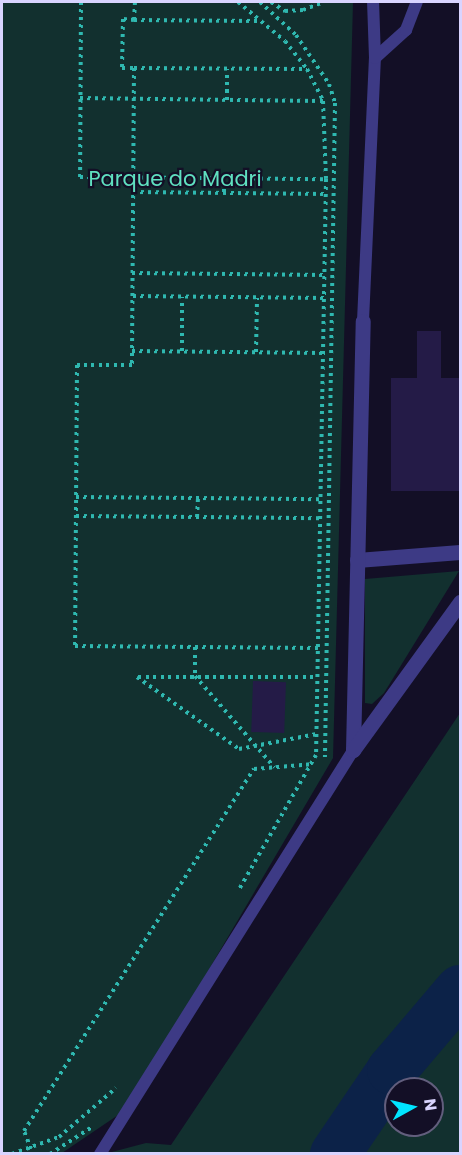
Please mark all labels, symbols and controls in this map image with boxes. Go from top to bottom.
park label: Parque do Madri [88,166,262,192]
north arrow [384,1077,444,1137]
text: N [418,1097,443,1112]

